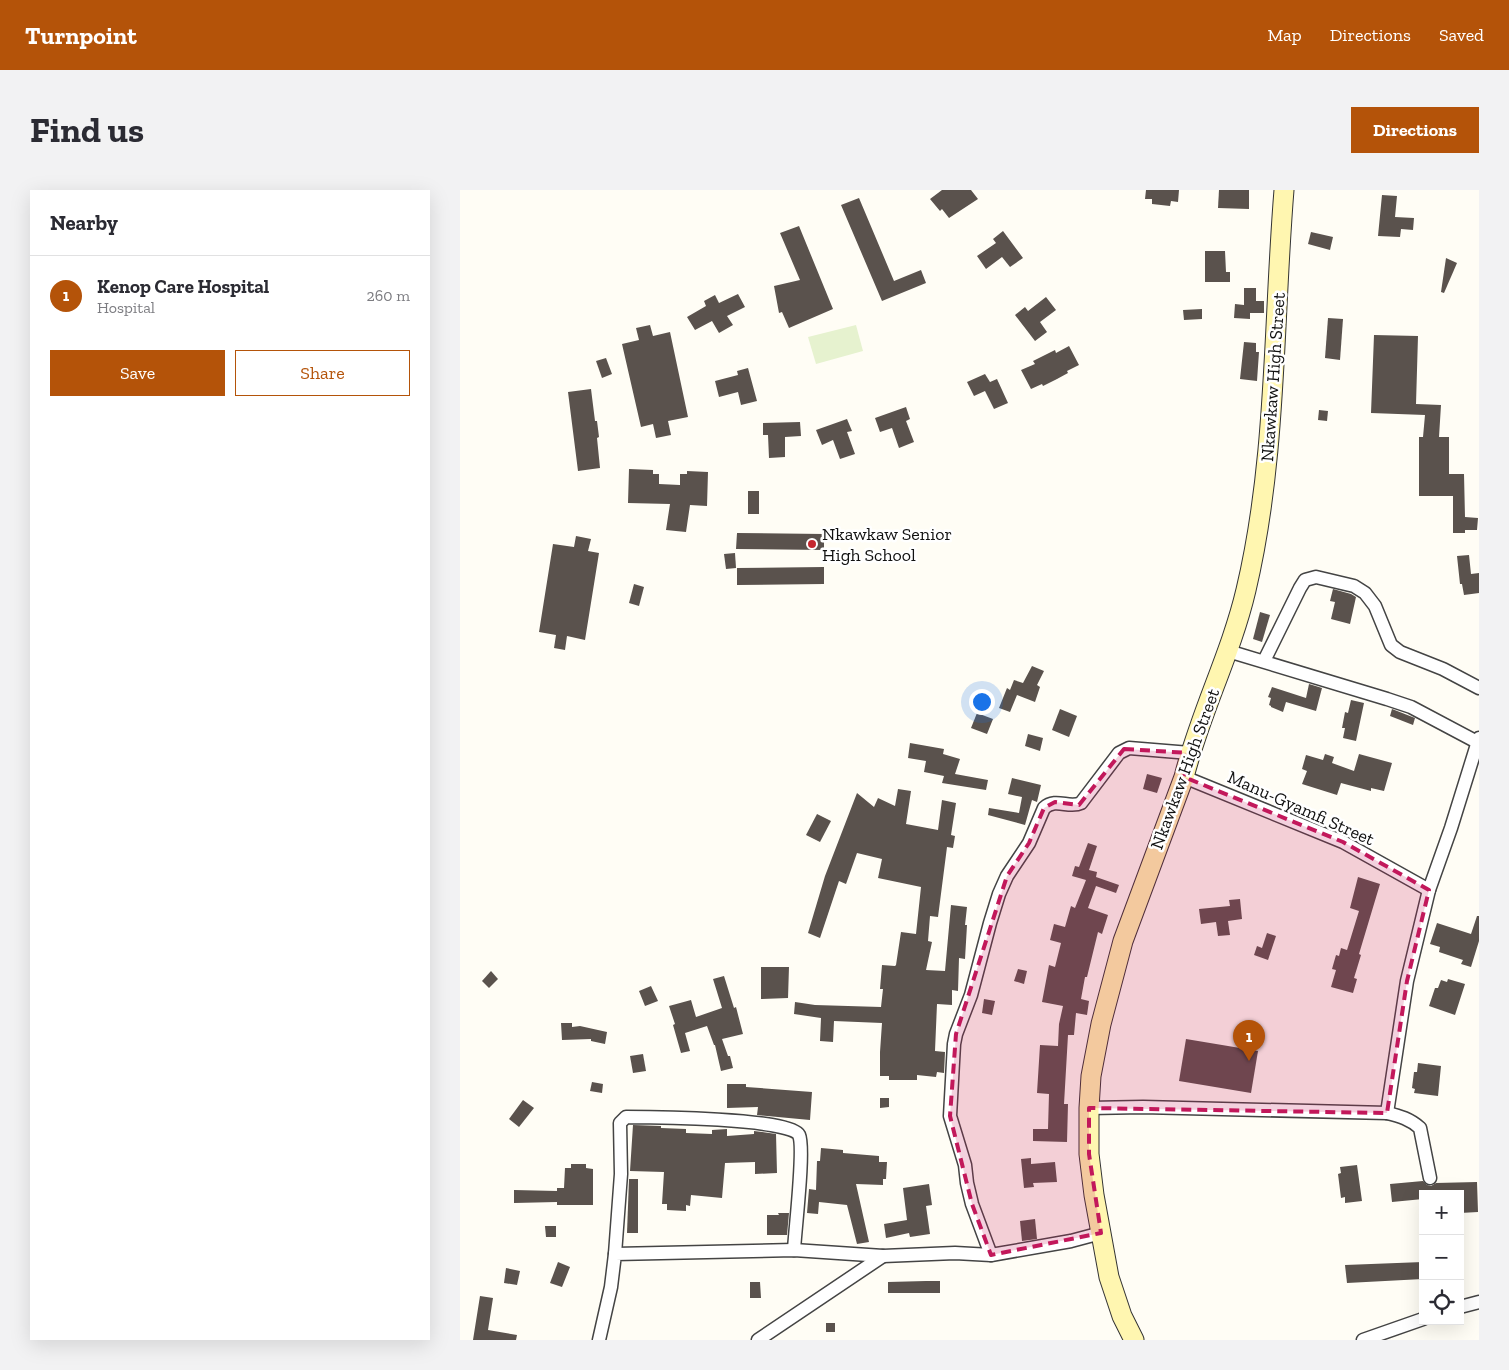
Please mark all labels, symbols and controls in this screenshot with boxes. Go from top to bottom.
text: Turnpoint [25,21,137,50]
text: Map [1267,24,1302,46]
text: Directions [1330,24,1411,46]
text: Saved [1439,24,1484,46]
button: Directions [1351,107,1479,153]
text: Find us [30,109,144,151]
text: Nearby [50,210,118,235]
text: Kenop Care Hospital [97,275,269,298]
text: 1 [63,286,69,305]
text: 260 m [367,286,410,305]
street label: Nkawkaw High Street [1256,291,1290,462]
text: Hospital [97,298,155,317]
button: Save [50,350,225,396]
button: Share [235,350,410,396]
place label: Nkawkaw Senior High School [822,523,952,566]
marker: Nkawkaw Senior High School [806,538,818,550]
street label: Nkawkaw High Street [1146,685,1224,852]
your location [969,689,995,715]
street label: Manu-Gyamfi Street [1224,766,1378,850]
pin: 1 [1233,1020,1265,1061]
map controls [1419,1190,1464,1325]
button: + [1419,1190,1464,1235]
button: − [1419,1235,1464,1280]
button: locate [1419,1280,1464,1325]

